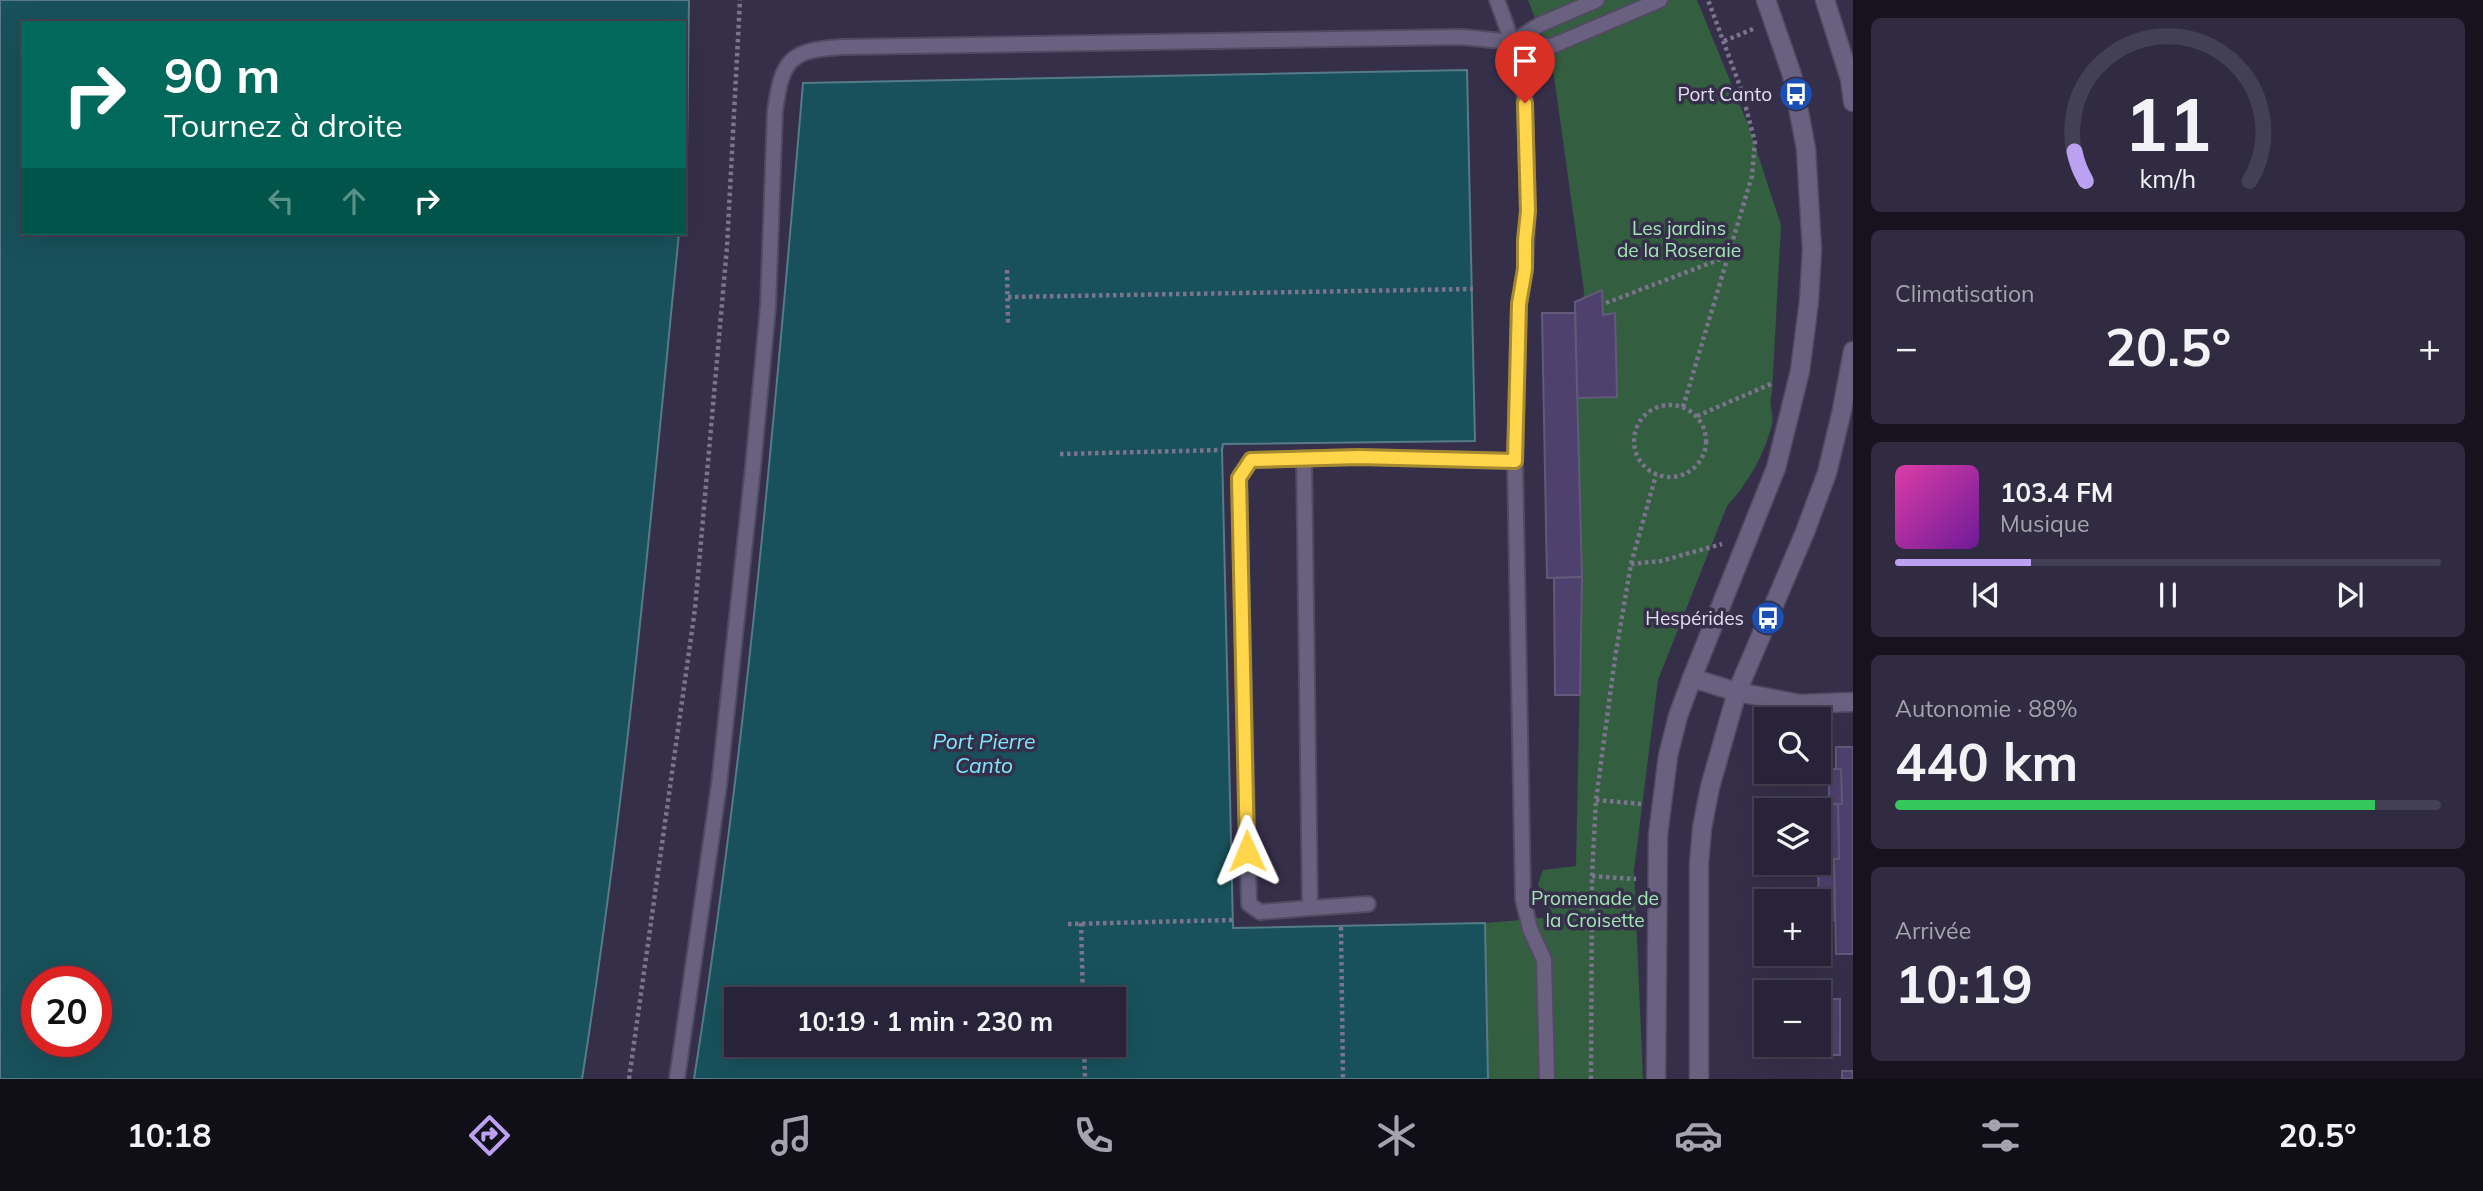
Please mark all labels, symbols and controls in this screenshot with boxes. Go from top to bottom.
pin [1495,31,1555,103]
icon: arrive [1506,42,1544,80]
text: 90 m [164,44,280,105]
icon: right [49,49,140,140]
bus stop icon: Port Canto [1777,75,1815,113]
text: 11 [2124,78,2212,169]
place label: Port Canto [1678,82,1772,106]
text: Tournez à droite [164,105,403,145]
text: km/h [2140,163,2196,194]
icon: left [262,182,300,220]
icon: ahead [335,182,373,220]
icon: right [408,182,446,220]
park label: Les jardins de la Roseraie [1617,216,1741,262]
text: Climatisation [1895,279,2035,308]
text: 20.5° [2105,314,2231,379]
text: − [1895,323,1918,371]
text: + [2418,323,2441,371]
text: 103.4 FM [2000,476,2113,509]
text: Musique [2000,509,2089,538]
icon: previous [1967,576,2005,614]
icon: pause [2149,576,2187,614]
icon: next [2331,576,2369,614]
bus stop icon: Hespérides [1749,599,1787,637]
place label: Hespérides [1645,606,1744,630]
text: Autonomie · 88% [1895,694,2078,723]
map controls [1754,707,1831,1057]
button: search [1754,707,1831,784]
water label: Port Pierre Canto [933,728,1035,778]
text: 440 km [1895,729,2078,794]
button: layers [1754,798,1831,875]
position arrow [1210,814,1284,888]
park label: Promenade de la Croisette [1531,886,1659,932]
button: + [1754,889,1831,966]
text: Arrivée [1895,916,1971,945]
text: 10:19 [1895,951,2033,1016]
speed limit sign: 20 [21,966,112,1057]
button: − [1754,980,1831,1057]
text: 10:19 · 1 min · 230 m [797,1005,1053,1038]
icon: directions [465,1111,514,1160]
icon: music [767,1111,816,1160]
icon: phone [1069,1111,1118,1160]
icon: climate [1372,1111,1421,1160]
icon: car [1674,1111,1723,1160]
icon: filters [1976,1111,2025,1160]
text: 10:18 [127,1115,211,1155]
text: 20.5° [2279,1115,2356,1155]

